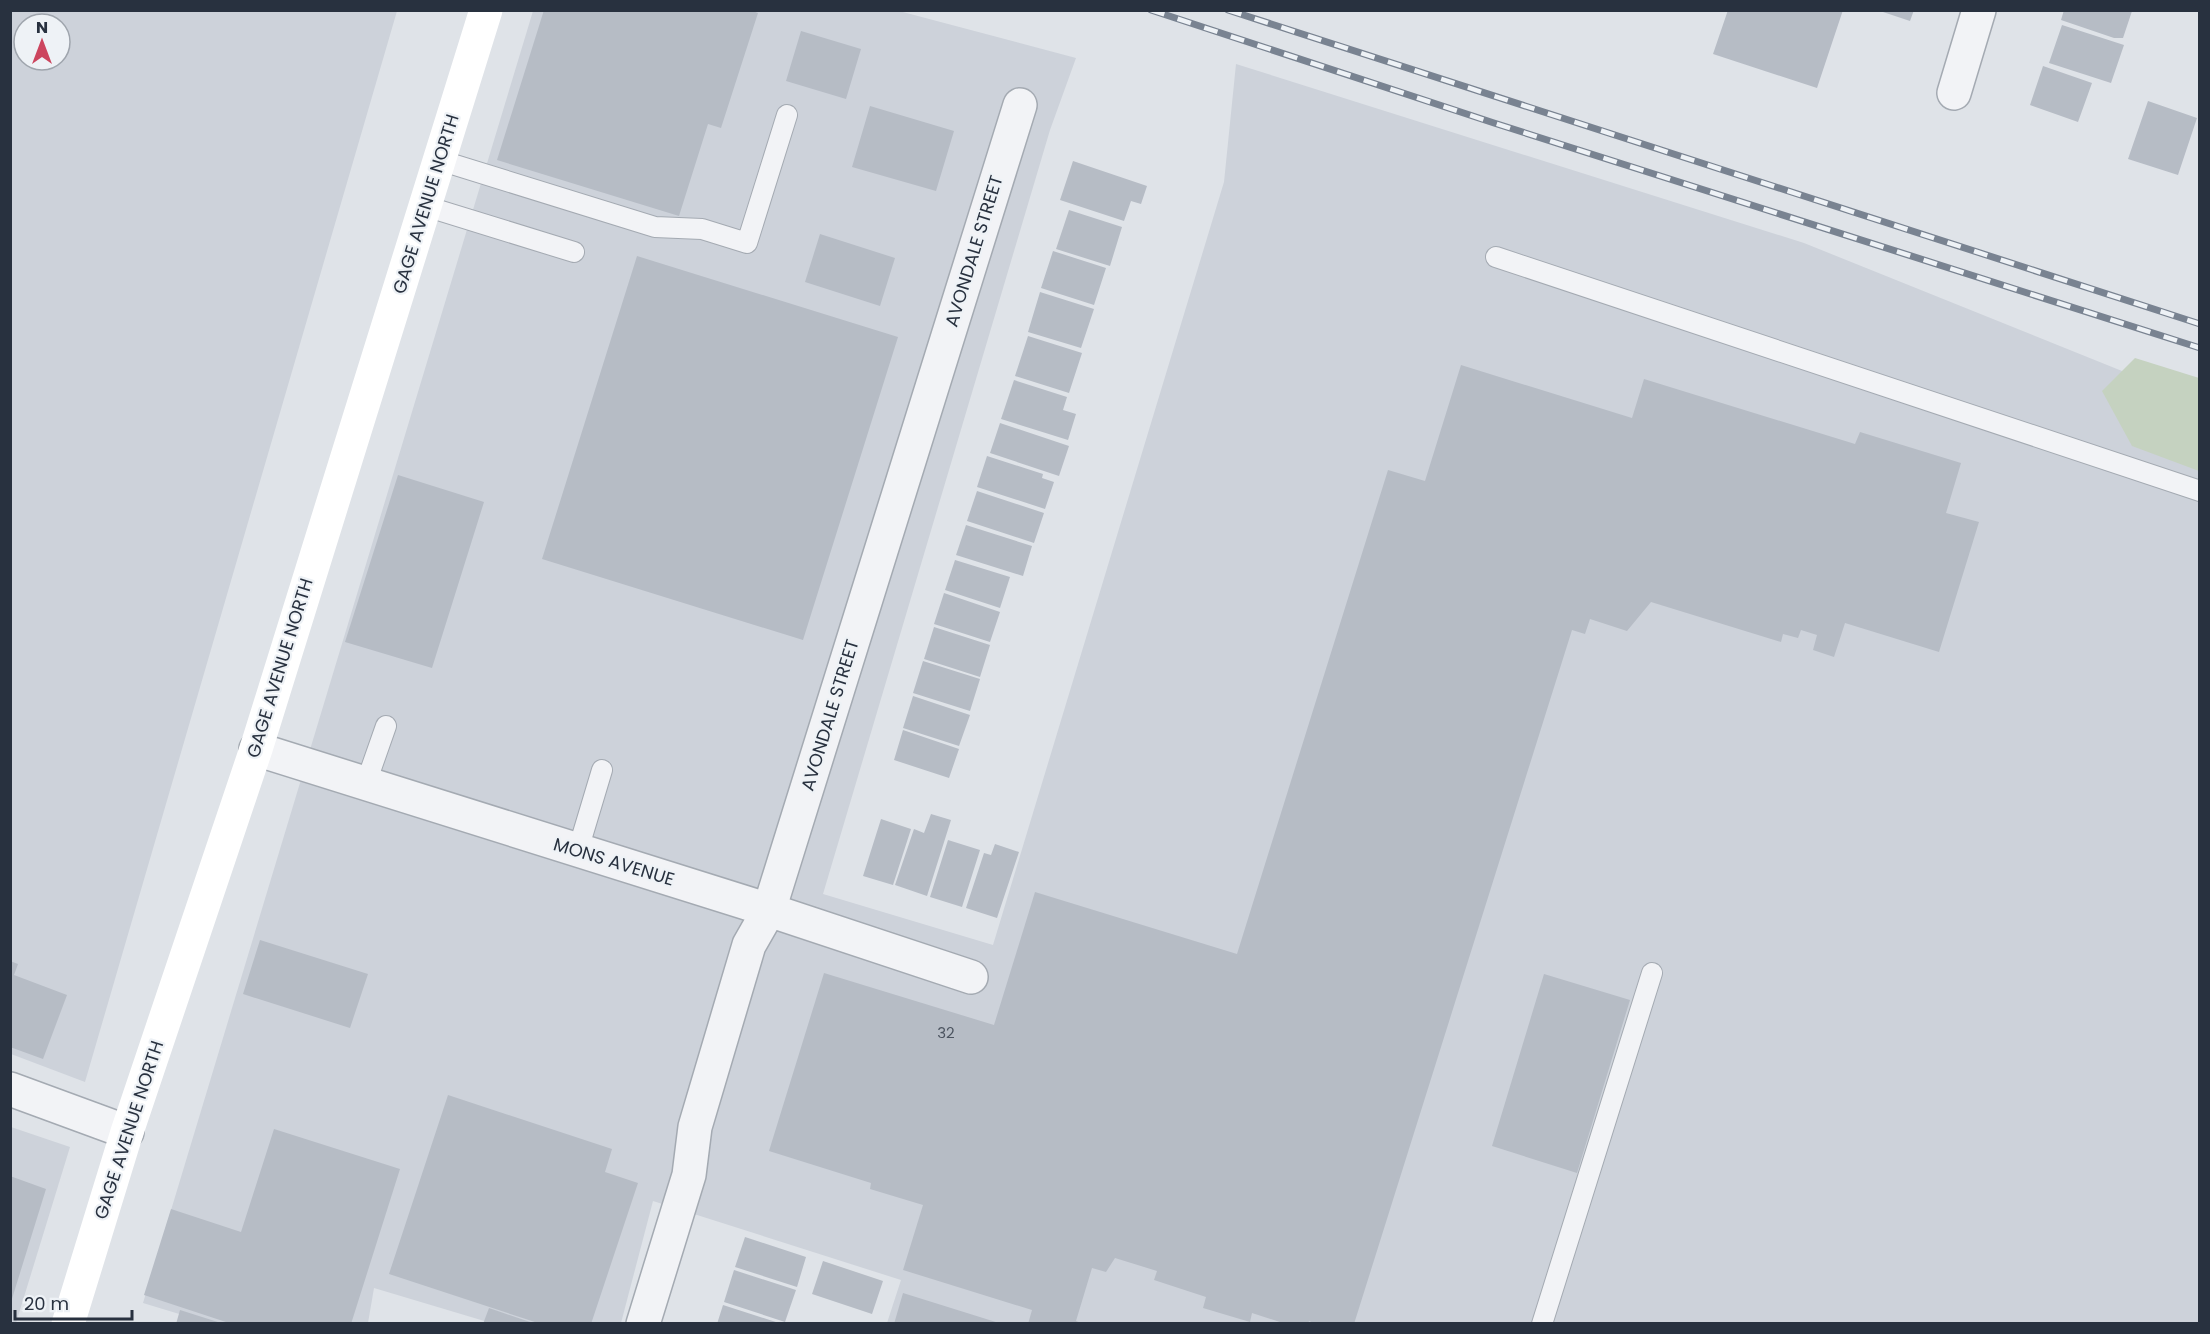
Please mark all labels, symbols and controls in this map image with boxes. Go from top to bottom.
north arrow [12,12,72,72]
text: N [36,16,48,39]
street label: GAGE AVENUE NORTH [386,111,465,297]
street label: AVONDALE STREET [939,172,1009,330]
street label: GAGE AVENUE NORTH [240,575,319,761]
street label: AVONDALE STREET [795,636,865,794]
street label: MONS AVENUE [551,831,678,892]
house number: 32 [937,1022,955,1043]
street label: GAGE AVENUE NORTH [88,1037,169,1222]
scale bar [15,1283,132,1321]
text: 20 m [24,1291,69,1316]

